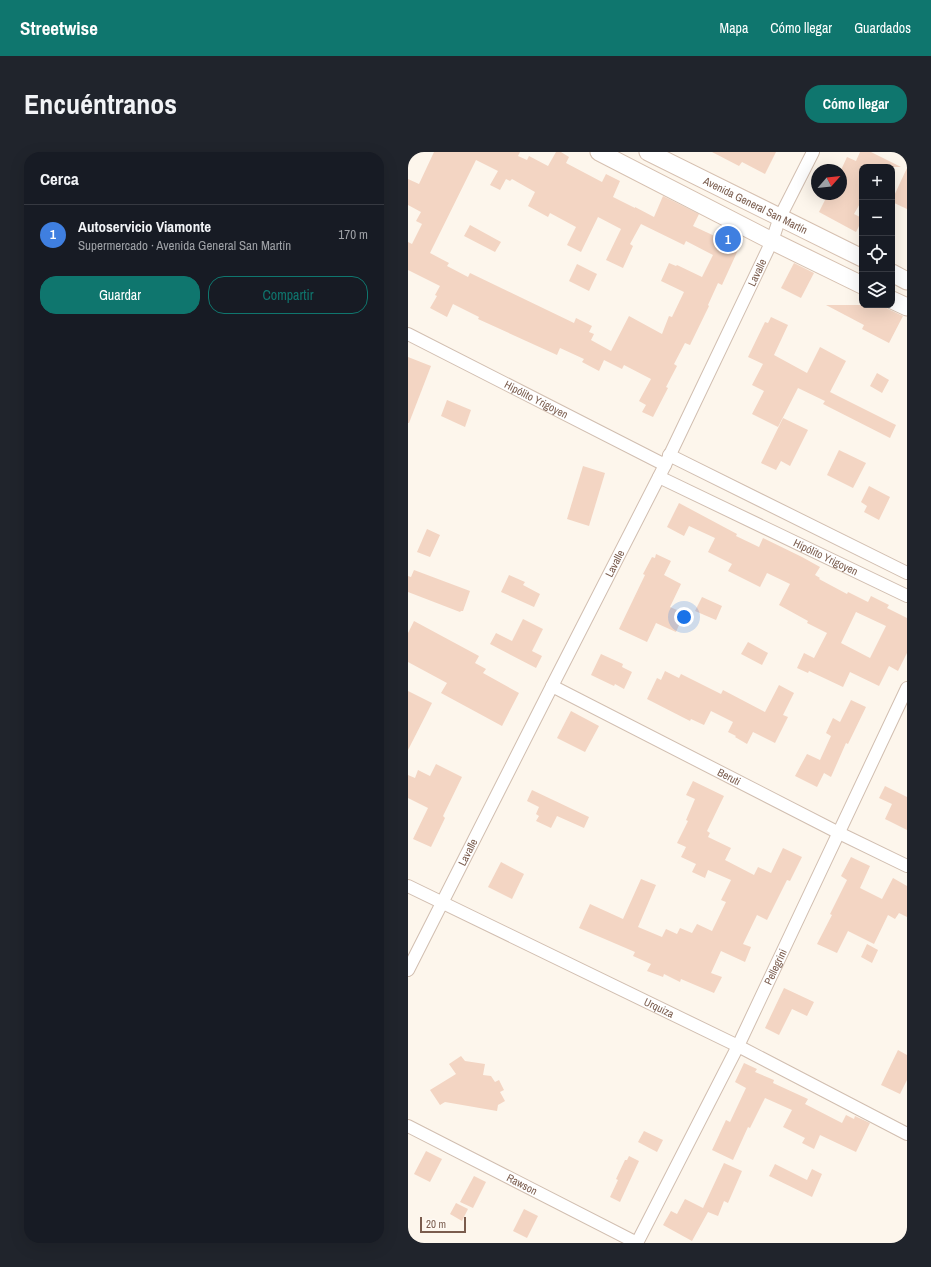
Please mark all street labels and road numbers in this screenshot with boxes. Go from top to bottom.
street label: Avenida General San Martín [700,173,810,237]
street label: Lavalle [744,257,769,288]
street label: Hipólito Yrigoyen [502,377,571,421]
street label: Hipólito Yrigoyen [791,536,860,578]
street label: Lavalle [602,548,627,579]
street label: Beruti [715,765,743,788]
street label: Lavalle [455,836,480,868]
street label: Pellegrini [761,946,790,987]
street label: Urquiza [642,995,676,1021]
street label: Rawson [504,1171,540,1198]

